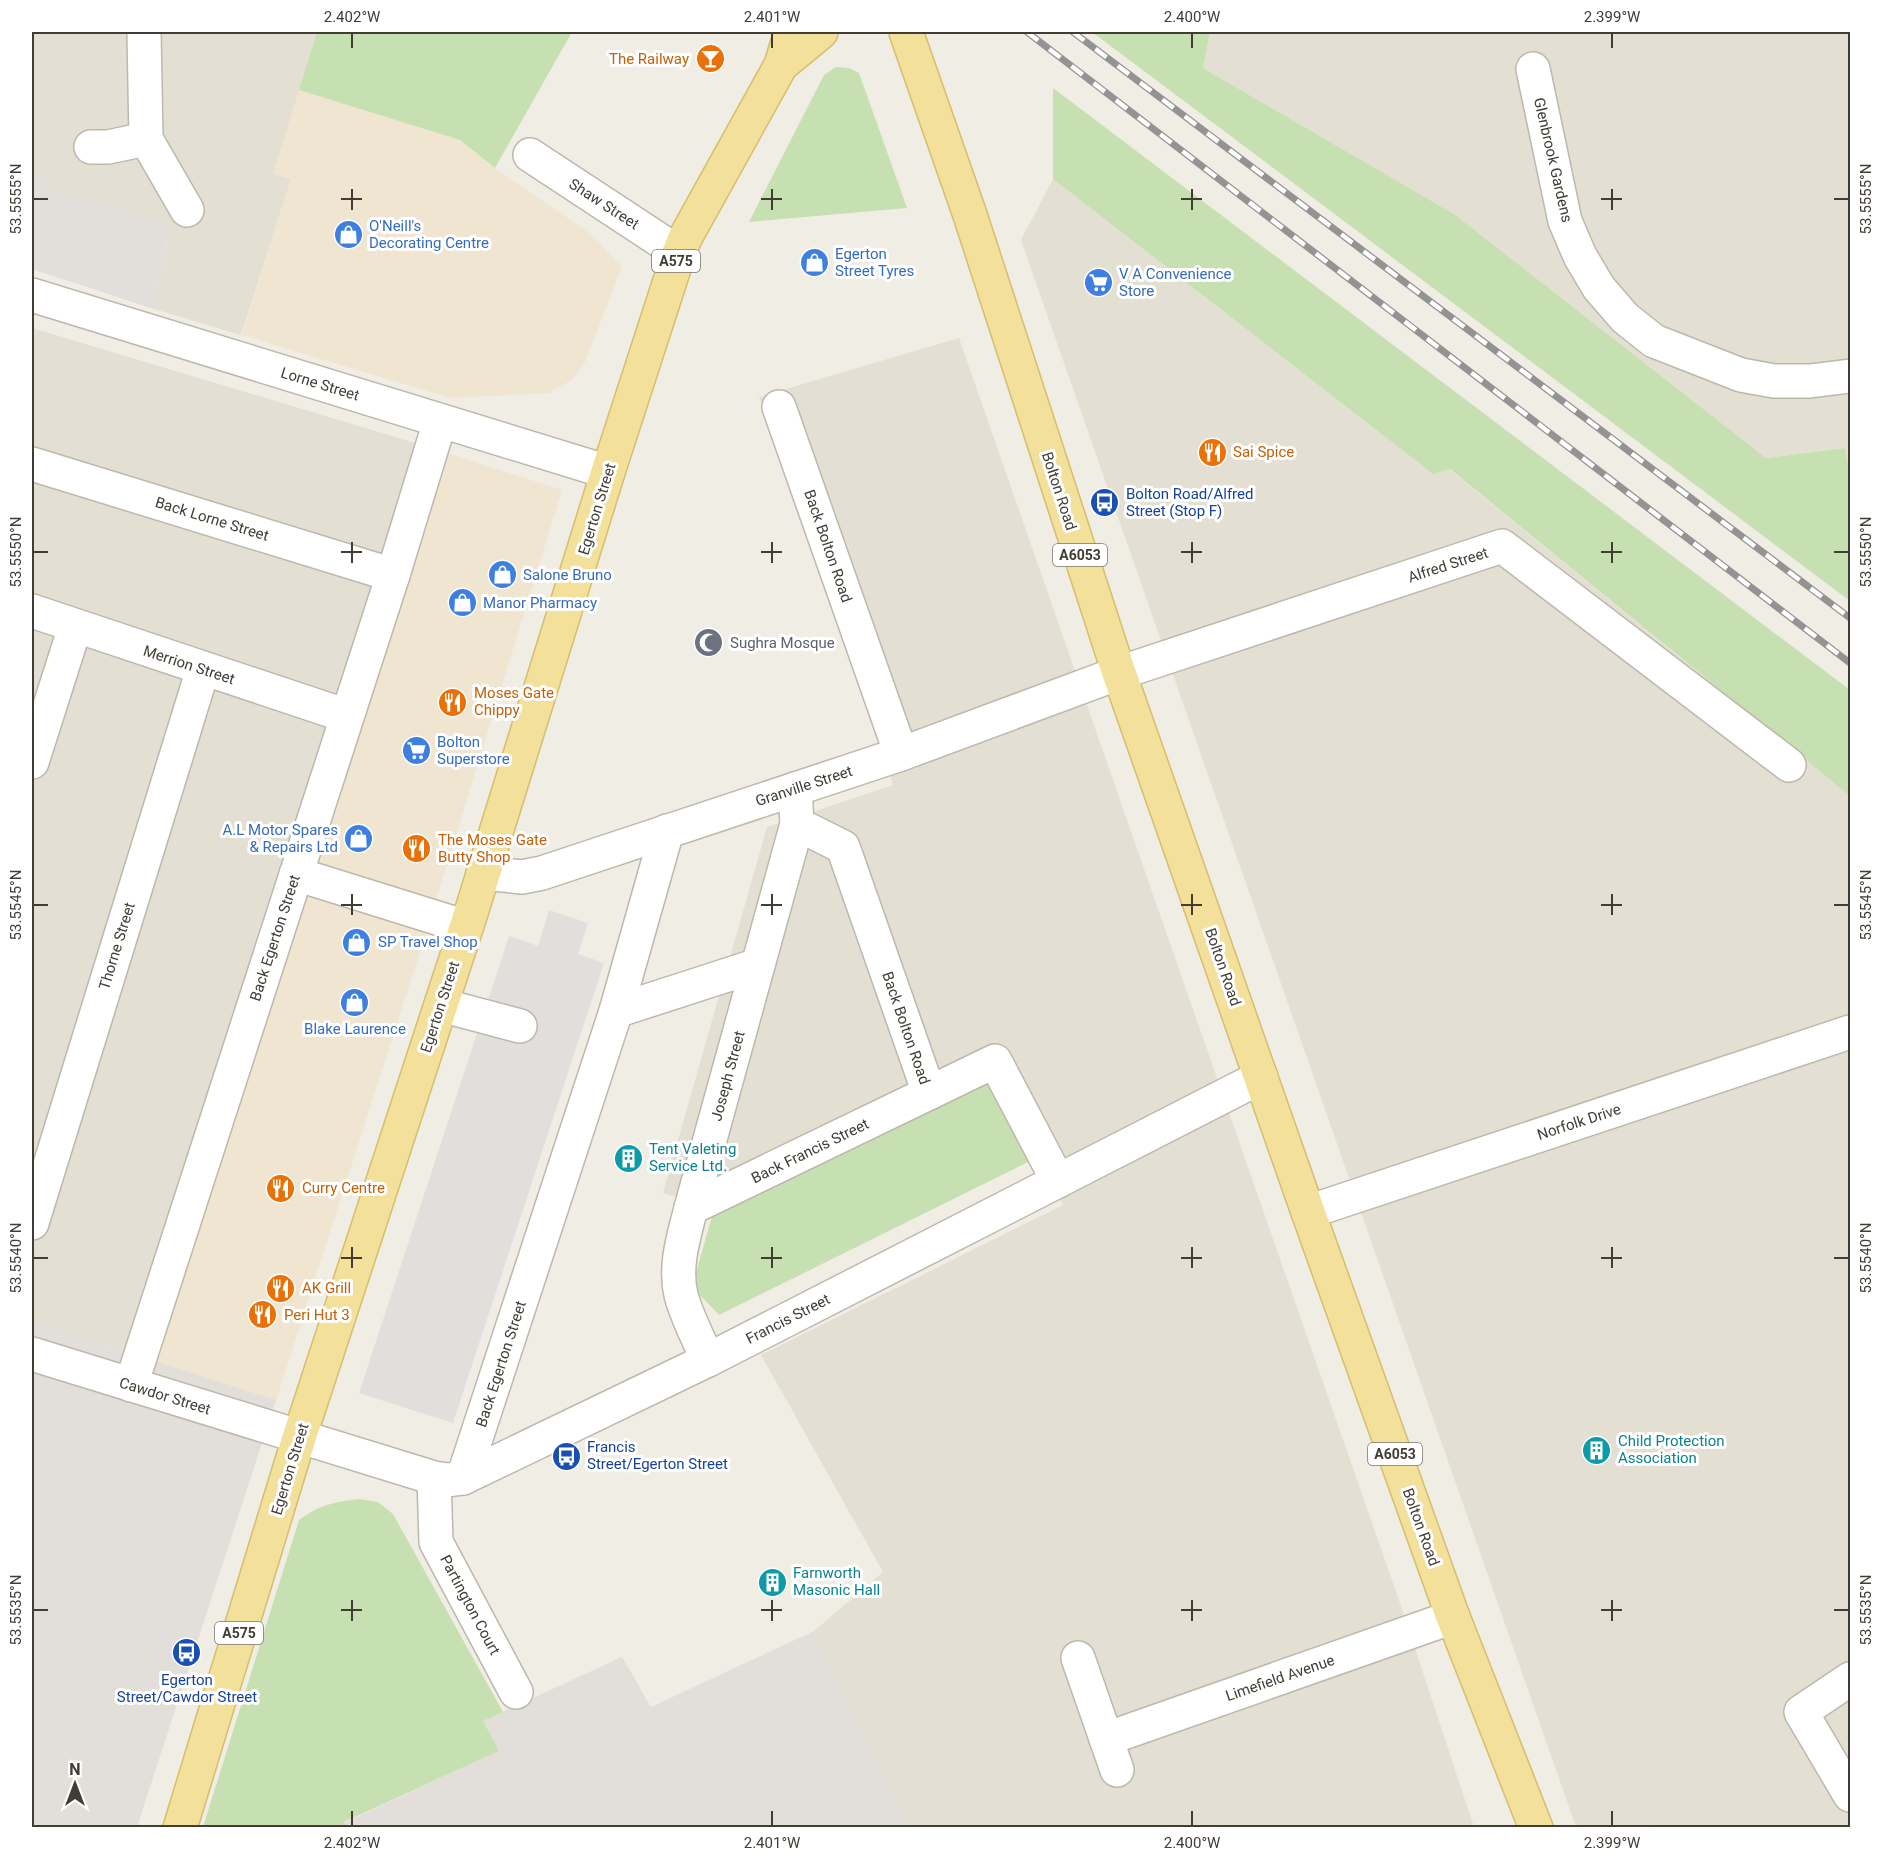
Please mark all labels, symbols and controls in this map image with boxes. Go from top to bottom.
text: 2.402°W [324,8,380,26]
text: 2.401°W [744,8,800,26]
text: 2.400°W [1164,8,1220,26]
text: 2.399°W [1584,8,1640,26]
bar icon: The Railway [694,43,726,75]
place label: The Railway [609,50,689,68]
street label: Glenbrook Gardens [1530,96,1576,224]
text: 53.5555°N [7,164,25,234]
text: 53.5555°N [1857,164,1875,234]
street label: Shaw Street [566,175,642,233]
place label: O'Neill's Decorating Centre [369,217,489,252]
shop icon: O'Neill's Decorating Centre [332,219,364,251]
place label: Egerton Street Tyres [835,245,914,280]
shop icon: Egerton Street Tyres [798,247,830,279]
road number: A575 [652,250,700,272]
place label: V A Convenience Store [1119,265,1232,300]
supermarket icon: V A Convenience Store [1082,267,1114,299]
street label: Lorne Street [279,364,362,405]
restaurant icon: Sai Spice [1196,436,1228,468]
place label: Sai Spice [1233,443,1294,461]
street label: Bolton Road [1038,450,1080,532]
street label: Egerton Street [574,461,620,557]
place label: Bolton Road/Alfred Street (Stop F) [1126,485,1253,520]
street label: Back Bolton Road [800,487,856,605]
bus stop icon: Bolton Road/Alfred Street (Stop F) [1089,487,1121,519]
street label: Back Lorne Street [153,493,271,545]
text: 53.5550°N [7,517,25,587]
text: 53.5550°N [1857,517,1875,587]
road number: A6053 [1053,544,1107,566]
street label: Alfred Street [1406,544,1490,586]
shop icon: Salone Bruno [486,559,518,591]
place label: Salone Bruno [523,566,612,584]
shop icon: Manor Pharmacy [446,587,478,619]
place label: Manor Pharmacy [483,594,597,612]
mosque icon: Sughra Mosque [693,627,725,659]
place label: Sughra Mosque [730,634,835,652]
street label: Merrion Street [141,642,237,688]
place label: Moses Gate Chippy [474,684,554,719]
restaurant icon: Moses Gate Chippy [437,686,469,718]
place label: Bolton Superstore [437,733,510,768]
supermarket icon: Bolton Superstore [400,735,432,767]
street label: Granville Street [753,762,855,810]
place label: A.L Motor Spares & Repairs Ltd [223,821,338,856]
shop icon: A.L Motor Spares & Repairs Ltd [343,823,375,855]
place label: The Moses Gate Butty Shop [438,831,547,866]
restaurant icon: The Moses Gate Butty Shop [401,833,433,865]
text: 53.5545°N [7,870,25,940]
text: 53.5545°N [1857,870,1875,940]
street label: Back Egerton Street [246,872,304,1003]
street label: Thorne Street [95,900,139,992]
shop icon: SP Travel Shop [341,926,373,958]
street label: Bolton Road [1201,926,1245,1008]
place label: SP Travel Shop [378,933,478,951]
street label: Egerton Street [417,959,463,1055]
street label: Back Bolton Road [878,969,934,1087]
shop icon: Blake Laurence [339,986,371,1018]
place label: Blake Laurence [304,1020,406,1038]
street label: Joseph Street [707,1029,749,1123]
street label: Norfolk Drive [1535,1100,1623,1144]
street label: Back Francis Street [748,1115,872,1187]
place label: Tent Valeting Service Ltd. [649,1140,736,1175]
building icon: Tent Valeting Service Ltd. [612,1142,644,1174]
restaurant icon: Curry Centre [265,1172,297,1204]
place label: Curry Centre [302,1179,385,1197]
text: 53.5540°N [7,1223,25,1293]
text: 53.5540°N [1857,1223,1875,1293]
restaurant icon: AK Grill [265,1272,297,1304]
place label: AK Grill [302,1279,351,1297]
street label: Francis Street [743,1290,833,1348]
street label: Back Egerton Street [472,1298,530,1429]
restaurant icon: Peri Hut 3 [247,1299,279,1331]
place label: Peri Hut 3 [284,1306,350,1324]
street label: Cawdor Street [117,1374,213,1418]
street label: Egerton Street [267,1421,313,1517]
place label: Child Protection Association [1618,1432,1725,1467]
building icon: Child Protection Association [1581,1434,1613,1466]
place label: Francis Street/Egerton Street [587,1438,728,1473]
bus stop icon: Francis Street/Egerton Street [550,1440,582,1472]
road number: A6053 [1368,1443,1422,1465]
street label: Bolton Road [1399,1486,1443,1568]
street label: Partington Court [436,1552,504,1658]
place label: Farnworth Masonic Hall [793,1564,880,1599]
building icon: Farnworth Masonic Hall [756,1566,788,1598]
text: 53.5535°N [7,1575,25,1645]
text: 53.5535°N [1857,1575,1875,1645]
road number: A575 [215,1622,263,1644]
bus stop icon: Egerton Street/Cawdor Street [171,1637,203,1669]
street label: Limefield Avenue [1223,1651,1337,1705]
place label: Egerton Street/Cawdor Street [117,1671,257,1706]
north arrow [45,1754,105,1814]
text: N [69,1760,81,1779]
text: 2.402°W [324,1834,380,1852]
text: 2.401°W [744,1834,800,1852]
text: 2.400°W [1164,1834,1220,1852]
text: 2.399°W [1584,1834,1640,1852]

